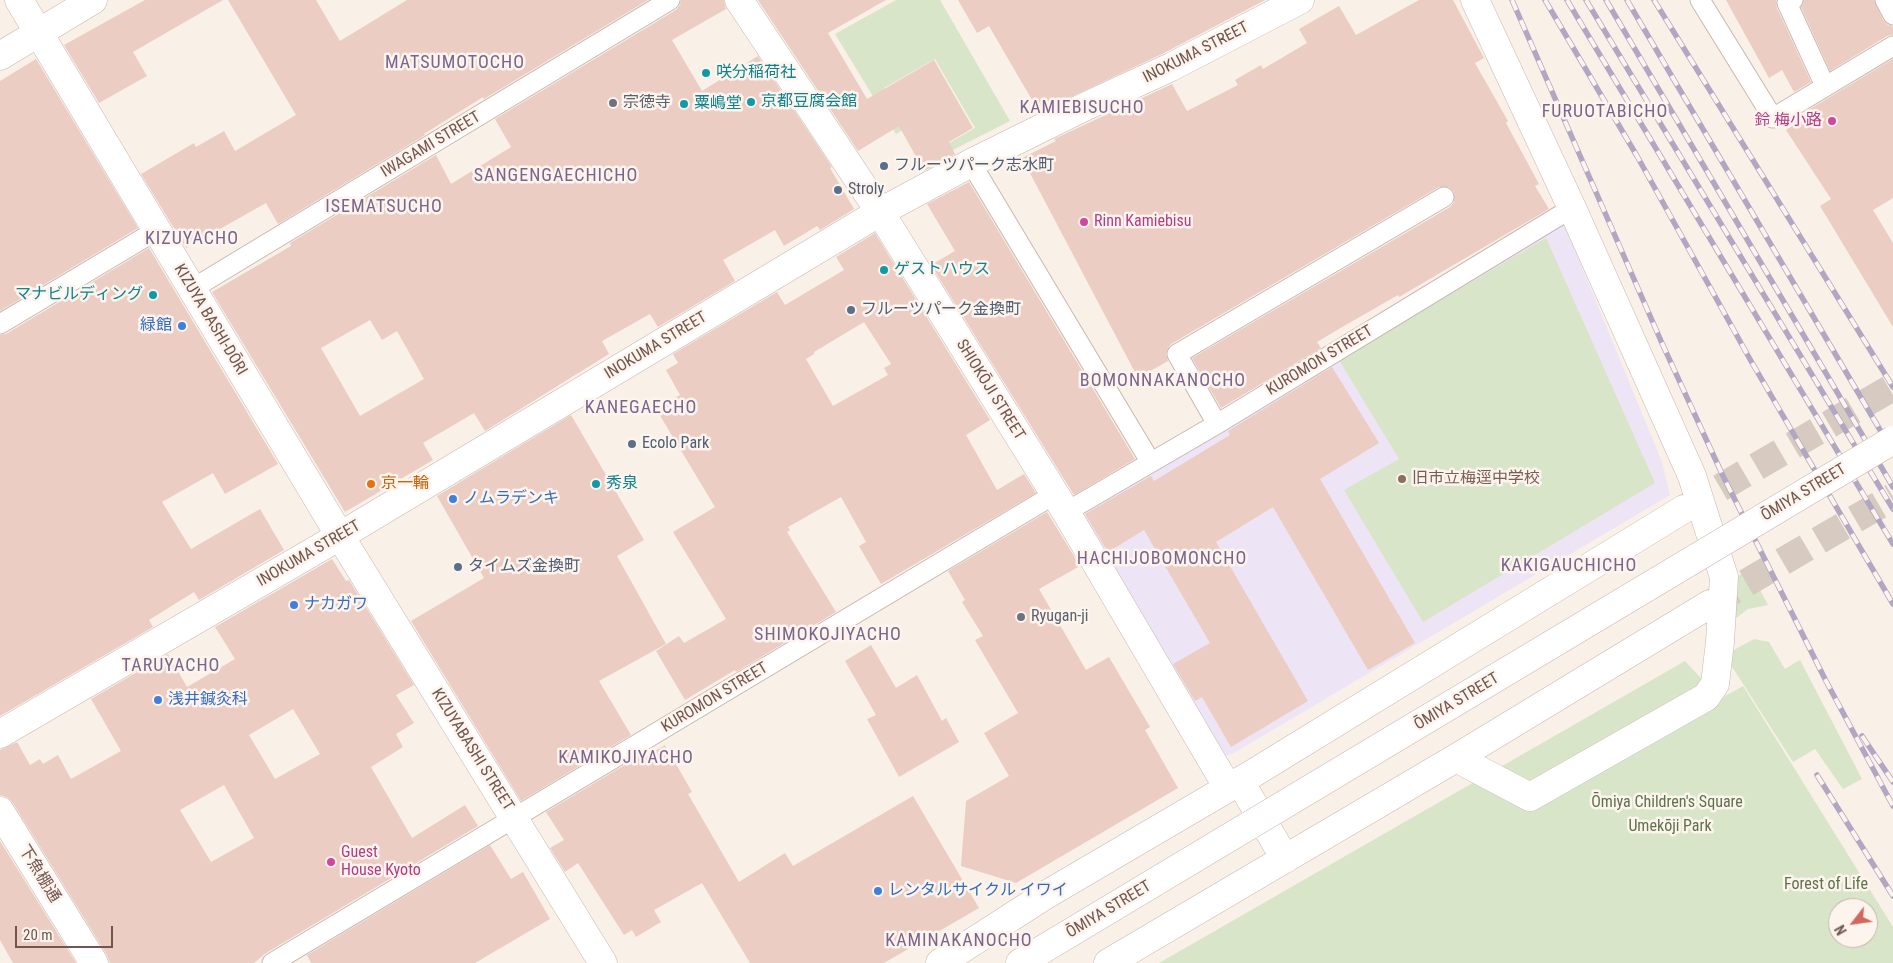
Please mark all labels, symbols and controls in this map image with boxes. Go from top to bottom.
street label: INOKUMA STREET [1140,18,1252,88]
district label: MATSUMOTOCHO [384,52,526,74]
place label: 咲分稲荷社 [716,63,796,83]
marker: 咲分稲荷社 [700,67,712,79]
place label: 京都豆腐会館 [761,92,857,112]
place label: 宗徳寺 [623,93,671,113]
place label: 粟嶋堂 [694,94,742,114]
marker: 京都豆腐会館 [745,96,757,108]
marker: 宗徳寺 [607,97,619,109]
district label: KAMIEBISUCHO [1018,97,1146,119]
marker: 粟嶋堂 [678,98,690,110]
district label: FURUOTABICHO [1540,101,1670,123]
street label: IWAGAMI STREET [378,108,484,182]
place label: 鈴 梅小路 [1754,111,1822,131]
marker: 鈴 梅小路 [1826,115,1838,127]
place label: フルーツパーク志水町 [894,156,1054,176]
marker: フルーツパーク志水町 [878,160,890,172]
district label: SANGENGAECHICHO [472,165,640,187]
place label: Stroly [848,180,884,200]
marker: Stroly [832,184,844,196]
district label: ISEMATSUCHO [324,196,444,218]
place label: Rinn Kamiebisu [1094,212,1192,232]
marker: Rinn Kamiebisu [1078,216,1090,228]
district label: KIZUYACHO [144,228,240,250]
place label: ゲストハウス [894,260,990,280]
street label: KIZUYA BASHI-DŌRI [169,261,251,379]
marker: ゲストハウス [878,264,890,276]
place label: マナビルディング [15,285,143,305]
marker: マナビルディング [147,289,159,301]
place label: フルーツパーク金換町 [861,300,1021,320]
marker: フルーツパーク金換町 [845,304,857,316]
street label: INOKUMA STREET [601,308,711,384]
place label: 緑館 [140,316,172,336]
marker: 緑館 [176,320,188,332]
street label: KUROMON STREET [1263,322,1377,400]
street label: SHIOKŌJI STREET [951,336,1029,444]
district label: BOMONNAKANOCHO [1078,370,1248,392]
district label: KANEGAECHO [584,397,698,419]
place label: Ecolo Park [642,434,709,454]
marker: Ecolo Park [626,438,638,450]
street label: ŌMIYA STREET [1758,460,1850,526]
place label: 旧市立梅逕中学校 [1412,469,1540,489]
marker: 旧市立梅逕中学校 [1396,473,1408,485]
place label: 京一輪 [381,474,429,494]
place label: 秀泉 [606,474,638,494]
marker: 京一輪 [365,478,377,490]
marker: 秀泉 [590,478,602,490]
place label: ノムラデンキ [463,489,559,509]
marker: ノムラデンキ [447,493,459,505]
street label: INOKUMA STREET [254,517,364,591]
district label: HACHIJOBOMONCHO [1075,548,1249,570]
district label: KAKIGAUCHICHO [1499,555,1639,577]
place label: タイムズ金換町 [468,557,580,577]
marker: タイムズ金換町 [452,561,464,573]
place label: ナカガワ [304,595,368,615]
marker: ナカガワ [288,599,300,611]
place label: Ryugan-ji [1031,607,1088,627]
marker: Ryugan-ji [1015,611,1027,623]
district label: SHIMOKOJIYACHO [752,624,904,646]
district label: TARUYACHO [120,655,222,677]
street label: KUROMON STREET [658,659,772,737]
street label: ŌMIYA STREET [1411,669,1503,735]
street label: KIZUYABASHI STREET [427,685,517,815]
place label: 浅井鍼灸科 [168,690,248,710]
marker: 浅井鍼灸科 [152,694,164,706]
district label: KAMIKOJIYACHO [557,747,695,769]
park label: Ōmiya Children's Square [1591,793,1743,813]
park label: Umekōji Park [1628,817,1712,837]
street label: 下魚棚通 [14,842,64,906]
place label: Guest House Kyoto [341,843,421,881]
marker: Guest House Kyoto [325,856,337,868]
park label: Forest of Life [1784,875,1868,895]
street label: ŌMIYA STREET [1063,877,1155,943]
place label: レンタルサイクル イワイ [888,881,1068,901]
marker: レンタルサイクル イワイ [872,885,884,897]
north arrow [1828,898,1878,948]
scale bar [18,916,115,948]
text: N [1832,922,1850,938]
text: 20 m [23,926,53,944]
district label: KAMINAKANOCHO [884,930,1034,952]

